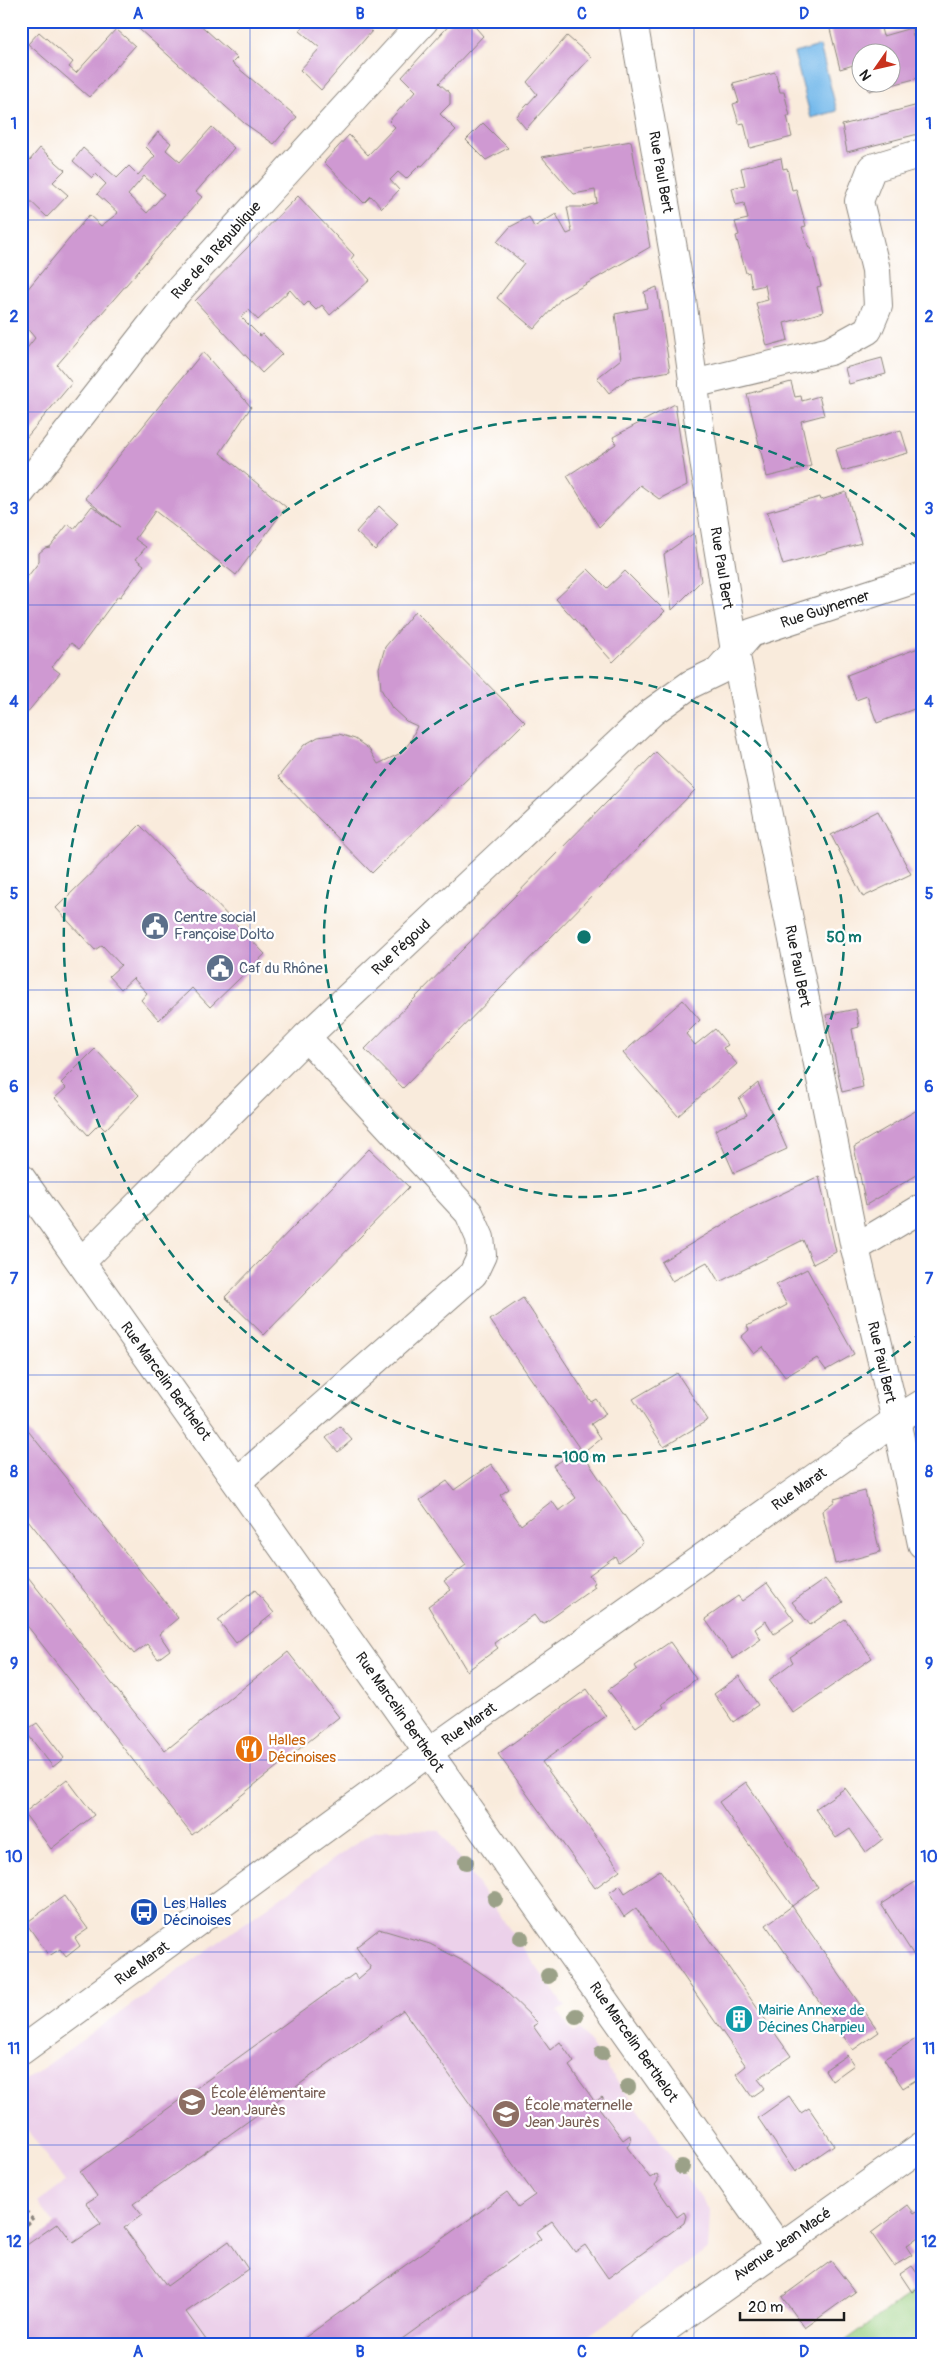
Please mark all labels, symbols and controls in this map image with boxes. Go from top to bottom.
text: A [133,4,144,24]
text: B [355,4,365,24]
text: C [577,4,587,24]
text: D [799,4,809,24]
north arrow [850,42,900,92]
text: N [856,66,875,84]
text: 1 [11,114,17,134]
text: 1 [926,114,932,134]
street label: Rue Paul Bert [644,130,677,215]
street label: Rue de la République [167,197,266,303]
text: 2 [10,307,19,327]
text: 2 [925,307,934,327]
text: 3 [10,499,19,519]
text: 3 [925,499,934,519]
street label: Rue Paul Bert [706,526,738,611]
street label: Rue Guynemer [778,586,873,633]
text: 4 [9,692,19,712]
text: 4 [924,692,934,712]
text: 5 [10,884,19,904]
text: 5 [925,884,934,904]
place label: Centre social Françoise Dolto [174,908,274,944]
public building icon: Centre social Françoise Dolto [140,911,170,941]
street label: Rue Pégoud [368,915,435,979]
street label: Rue Paul Bert [780,924,815,1010]
centre of rings [575,928,593,946]
text: 50 m [827,928,861,947]
public building icon: Caf du Rhône [205,953,235,983]
place label: Caf du Rhône [239,959,323,978]
text: 6 [9,1077,19,1097]
text: 6 [924,1077,934,1097]
text: 7 [10,1269,19,1289]
text: 7 [925,1269,934,1289]
street label: Rue Marcelin Berthelot [116,1318,216,1445]
street label: Rue Paul Bert [863,1320,900,1406]
text: 100 m [563,1448,605,1467]
text: 8 [10,1462,18,1482]
text: 8 [925,1462,933,1482]
street label: Rue Marat [768,1463,831,1515]
street label: Rue Marcelin Berthelot [351,1649,449,1777]
text: 9 [10,1654,18,1674]
text: 9 [925,1654,933,1674]
street label: Rue Marat [438,1698,501,1750]
place label: Halles Décinoises [268,1731,336,1767]
restaurant icon: Halles Décinoises [234,1734,264,1764]
text: 10 [5,1847,23,1867]
text: 10 [920,1847,938,1867]
place label: Les Halles Décinoises [163,1894,231,1930]
bus stop icon: Les Halles Décinoises [129,1897,159,1927]
street label: Rue Marat [111,1937,174,1989]
street label: Rue Marcelin Berthelot [585,1979,683,2107]
place label: Mairie Annexe de Décines Charpieu [758,2001,865,2037]
building icon: Mairie Annexe de Décines Charpieu [724,2004,754,2034]
text: 11 [8,2039,20,2059]
text: 11 [923,2039,935,2059]
place label: École élémentaire Jean Jaurès [211,2084,326,2120]
school or university icon: École élémentaire Jean Jaurès [177,2087,207,2117]
place label: École maternelle Jean Jaurès [525,2096,633,2132]
school or university icon: École maternelle Jean Jaurès [491,2099,521,2129]
street label: Avenue Jean Macé [729,2203,835,2285]
text: 12 [6,2232,22,2252]
text: 12 [921,2232,937,2252]
scale bar [740,2290,844,2322]
text: 20 m [748,2298,783,2317]
text: A [133,2342,144,2362]
text: B [355,2342,365,2362]
text: C [577,2342,587,2362]
text: D [799,2342,809,2362]

